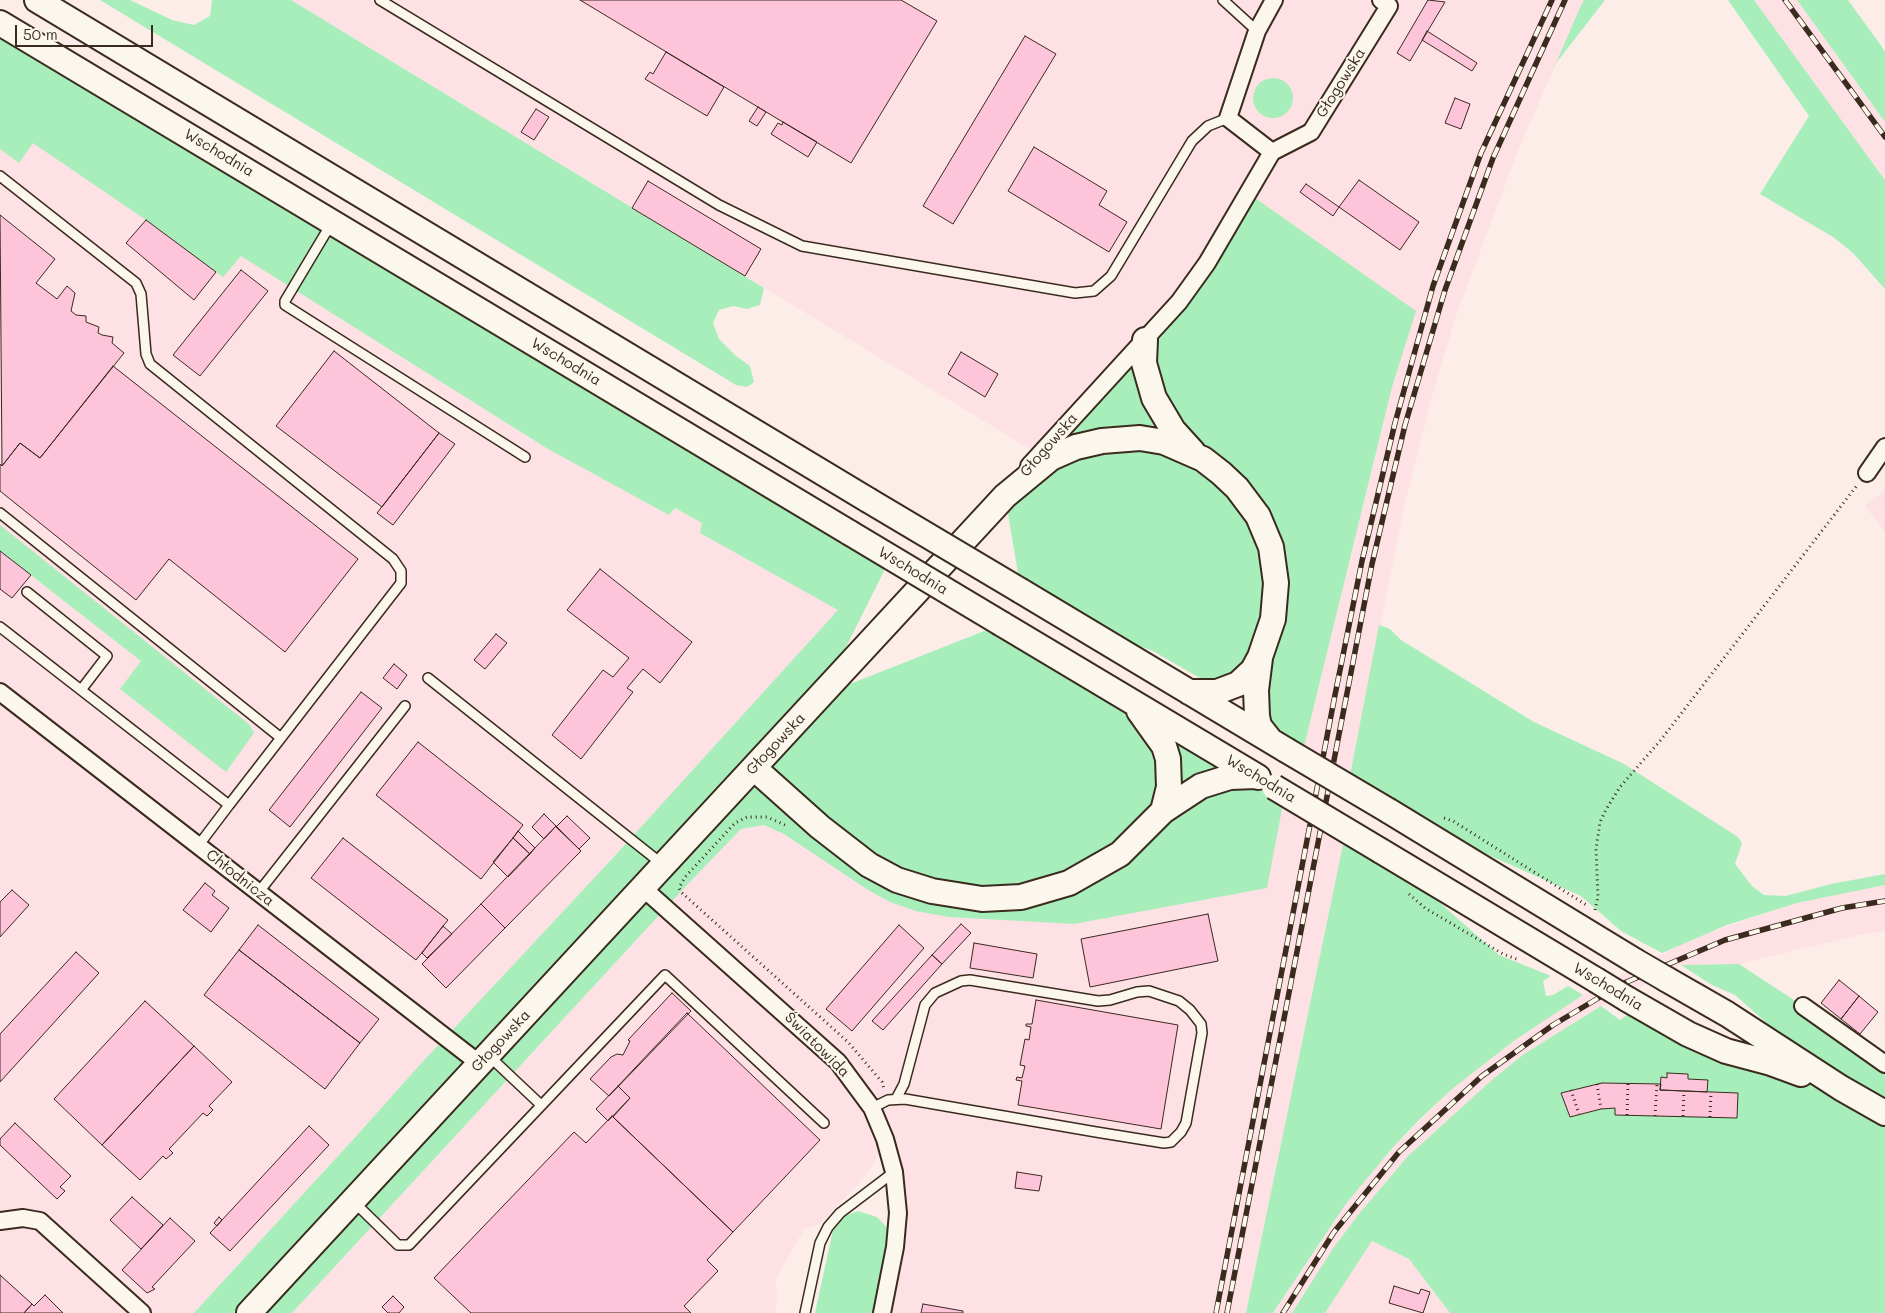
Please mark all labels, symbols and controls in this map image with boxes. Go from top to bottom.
scale bar [18,15,155,47]
text: 50 m [23,24,58,44]
street label: Głogowska [1313,45,1369,121]
street label: Wschodnia [181,125,257,181]
street label: Wschodnia [528,334,604,390]
street label: Głogowska [1016,409,1082,481]
street label: Wschodnia [875,543,951,599]
street label: Głogowska [743,709,809,779]
street label: Wschodnia [1223,751,1299,807]
street label: Chłodnicza [202,846,278,910]
street label: Wschodnia [1570,959,1646,1015]
street label: Głogowska [468,1006,534,1076]
street label: Światowida [781,1009,853,1081]

